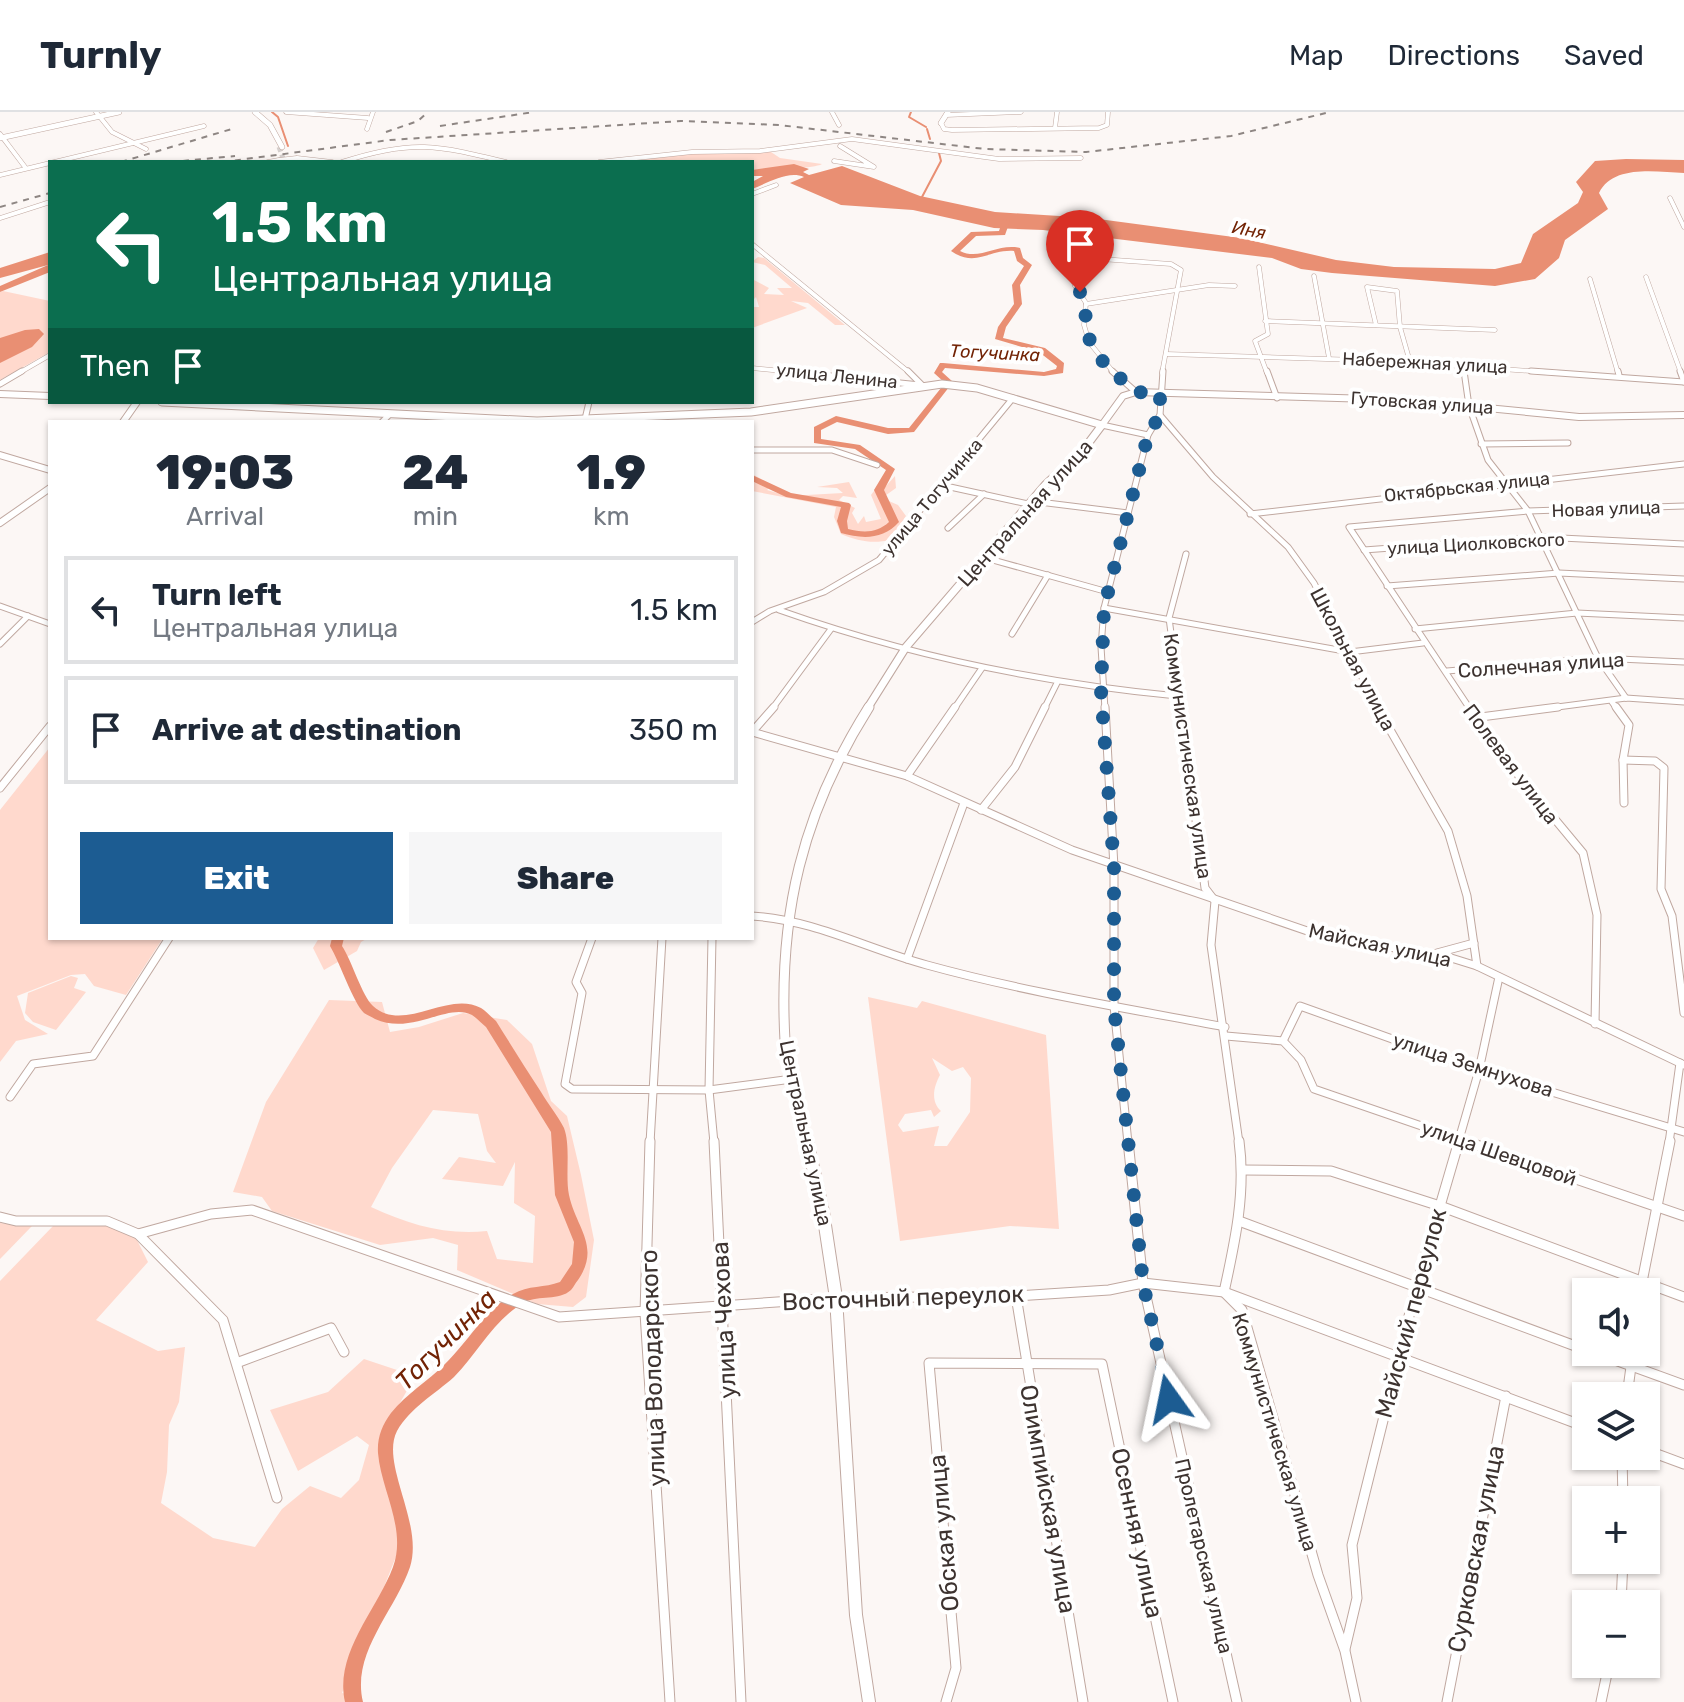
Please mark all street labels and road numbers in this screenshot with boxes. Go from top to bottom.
street label: Набережная улица [1342,348,1508,378]
street label: улица Ленина [775,359,899,393]
street label: Гутовская улица [1350,387,1494,419]
street label: улица Тогучинка [877,434,987,560]
street label: Центральная улица [953,435,1097,591]
street label: Октябрьская улица [1383,467,1551,507]
street label: Новая улица [1551,496,1661,522]
street label: улица Циолковского [1387,528,1565,560]
street label: Школьная улица [1305,583,1401,735]
street label: Коммунистическая улица [1159,631,1217,881]
street label: Солнечная улица [1457,647,1625,683]
street label: Полевая улица [1458,699,1564,829]
street label: Майская улица [1306,918,1454,972]
street label: улица Земнухова [1390,1028,1556,1102]
street label: Центральная улица [775,1038,837,1228]
street label: улица Шевцовой [1418,1115,1580,1191]
street label: Майский переулок [1370,1205,1453,1421]
street label: улица Чехова [706,1241,742,1399]
street label: улица Володарского [635,1249,671,1487]
street label: Восточный переулок [781,1280,1025,1316]
street label: Коммунистическая улица [1227,1310,1323,1554]
street label: Олимпийская улица [1014,1383,1082,1615]
street label: Сурковская улица [1442,1443,1510,1655]
street label: Осенняя улица [1105,1445,1169,1621]
street label: Обская улица [923,1453,965,1613]
street label: Пролетарская улица [1170,1456,1238,1656]

